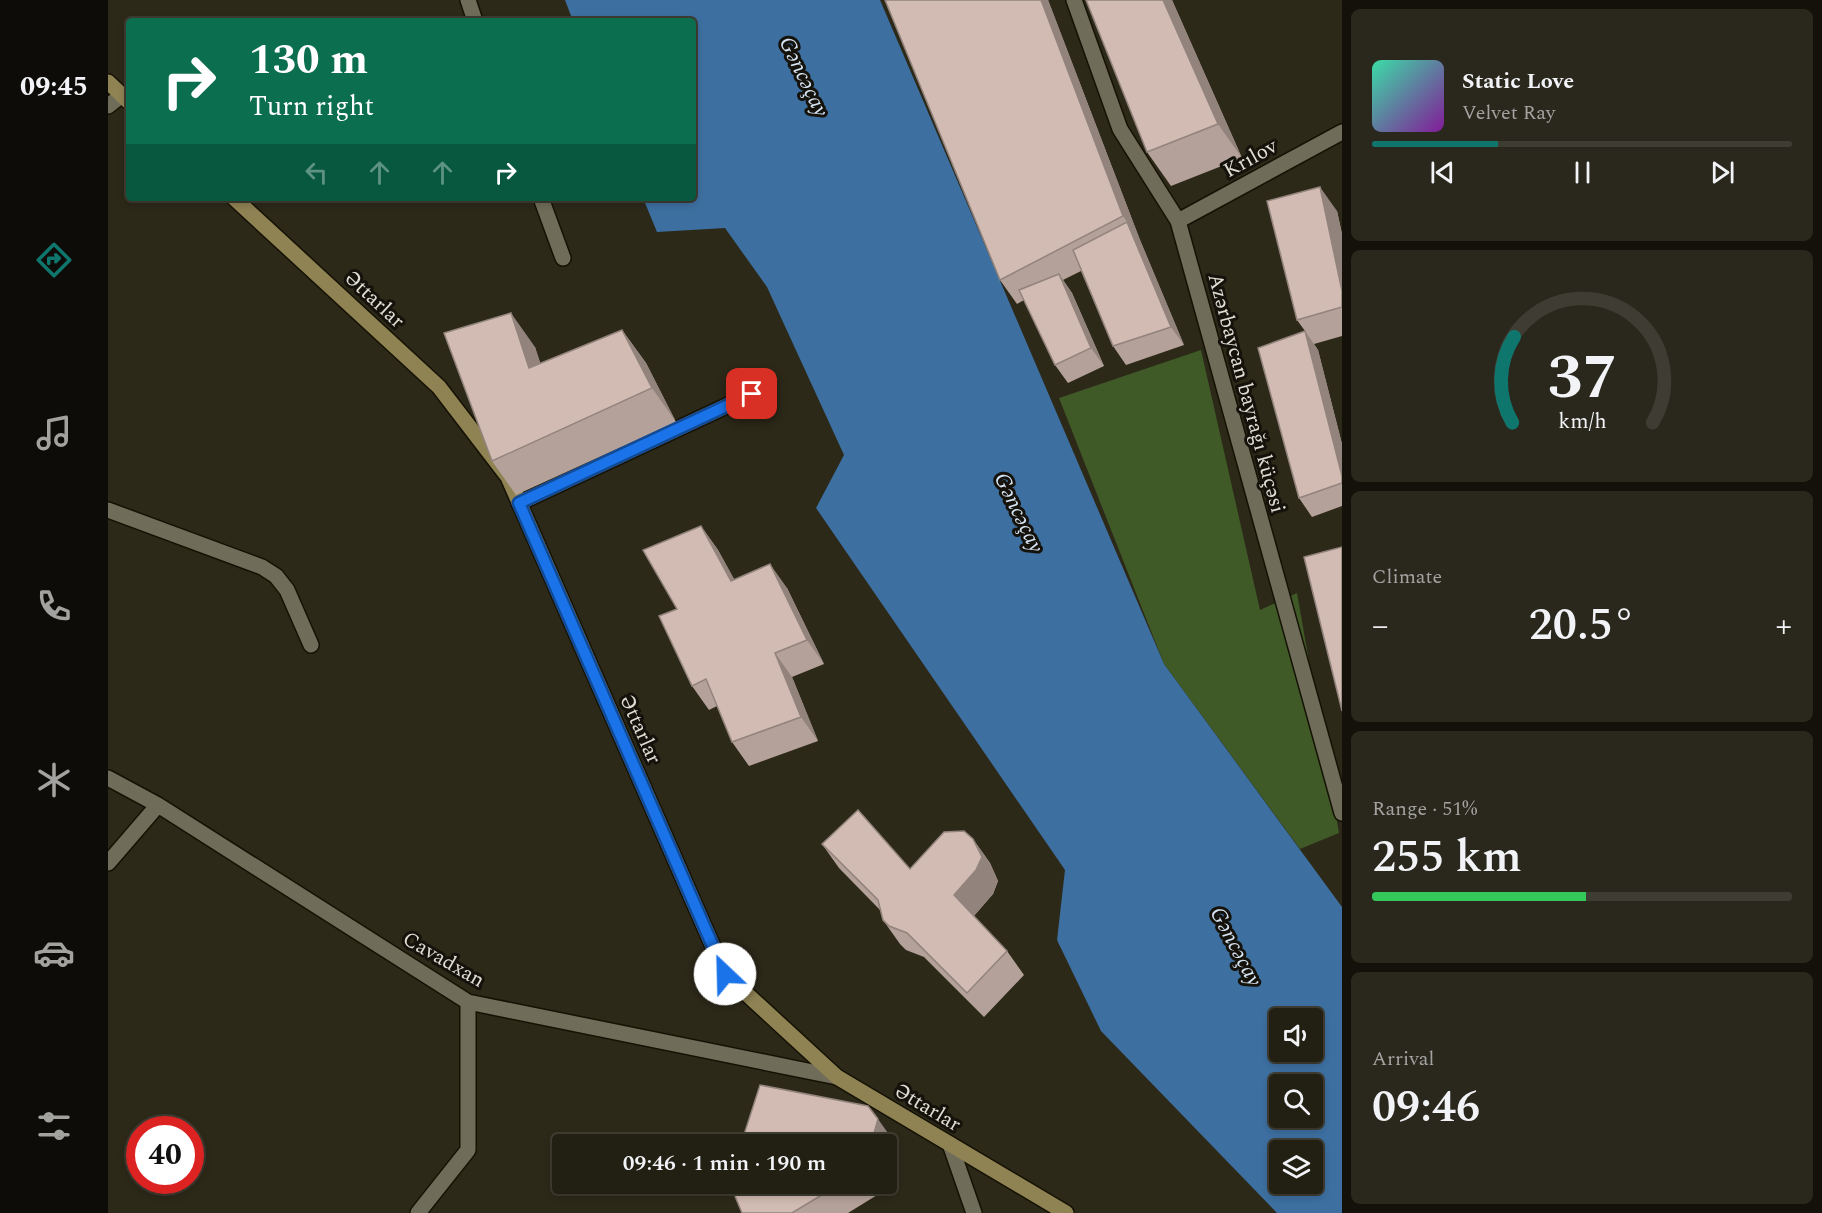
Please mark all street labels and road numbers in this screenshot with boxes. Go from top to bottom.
street label: Krılov [1218,130,1284,187]
street label: Əttarlar [337,263,412,336]
street label: Azərbaycan bayrağı küçəsi [1199,270,1293,517]
street label: Əttarlar [611,690,670,769]
street label: Cavadxan [396,923,491,996]
street label: Əttarlar [888,1075,967,1140]

